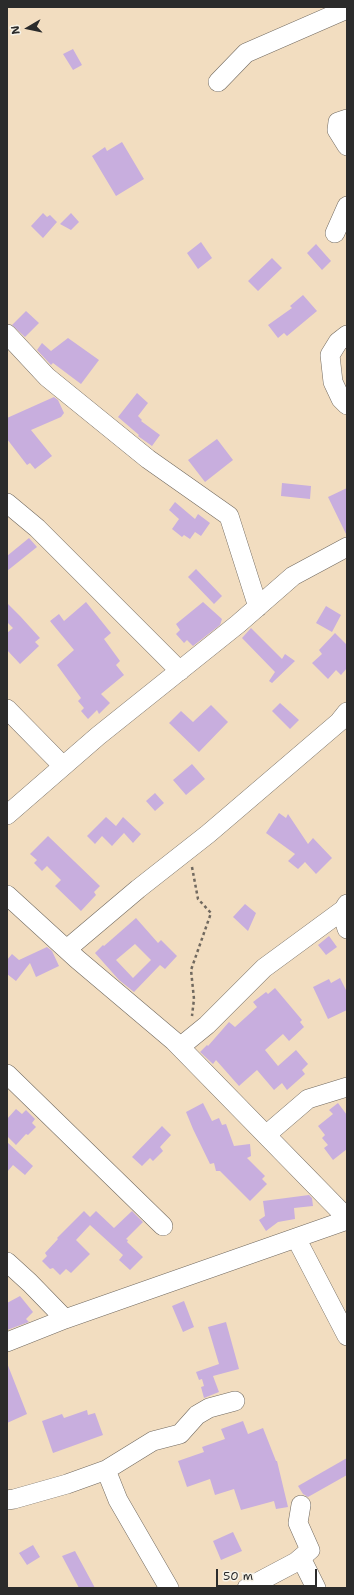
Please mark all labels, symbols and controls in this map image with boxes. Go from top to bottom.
north arrow [8,8,48,48]
text: N [8,24,24,35]
scale bar [218,1561,319,1587]
text: 50 m [223,1568,253,1584]

